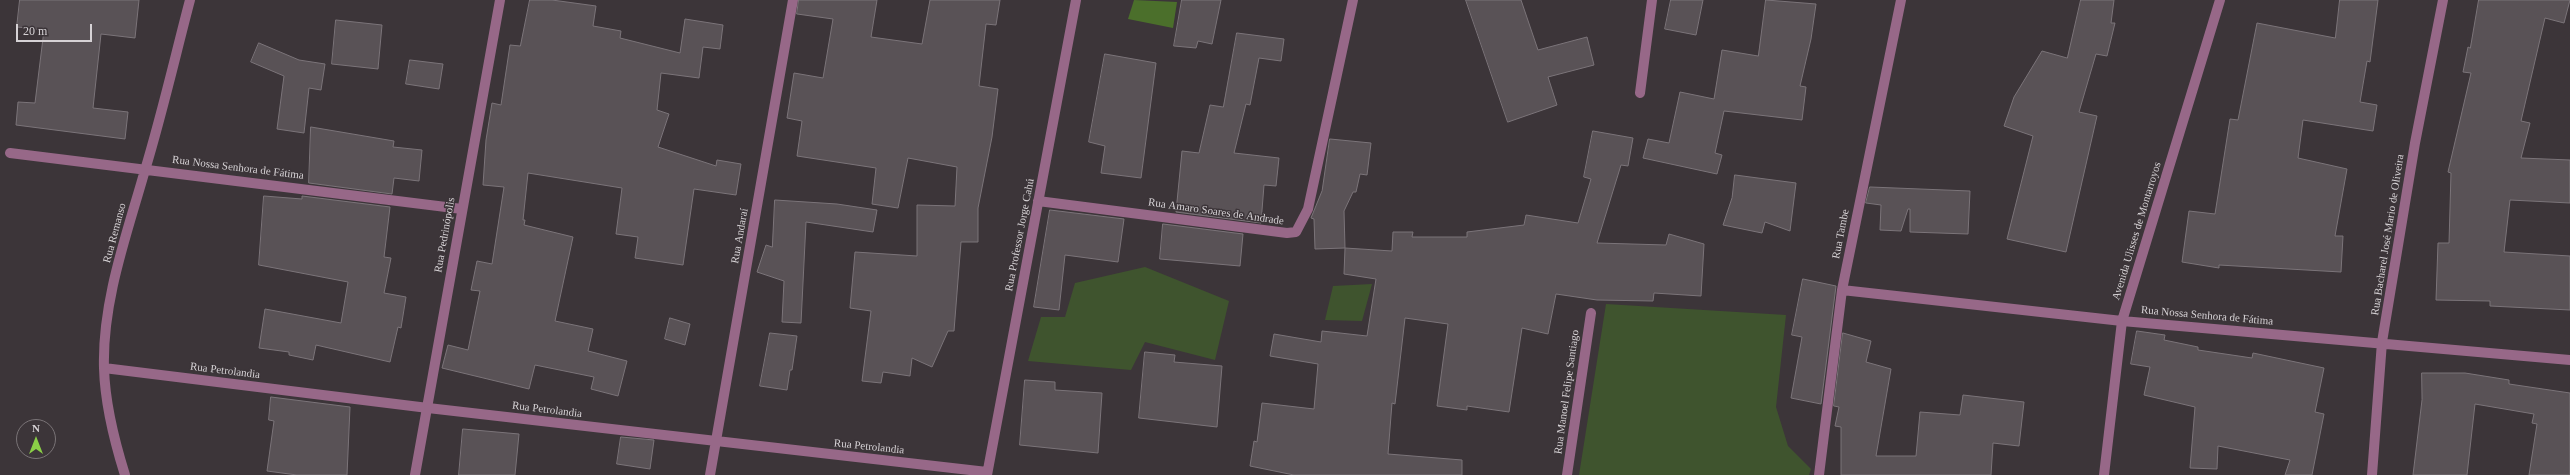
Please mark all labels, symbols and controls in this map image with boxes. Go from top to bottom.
scale bar [18,16,94,42]
text: 20 m [23,24,47,38]
street label: Rua Nossa Senhora de Fátima [171,153,305,183]
street label: Rua Bacharel José Mario de Oliveira [2369,154,2407,316]
street label: Avenida Ulisses de Montarroyos [2110,160,2164,302]
street label: Rua Professor Jorge Cahú [1003,178,1037,292]
street label: Rua Pedrinópolis [432,196,458,274]
street label: Rua Amaro Soares de Andrade [1147,196,1285,228]
street label: Rua Remanso [101,202,129,264]
street label: Rua Andaraí [729,207,751,265]
street label: Rua Tambe [1830,208,1852,260]
street label: Rua Nossa Senhora de Fátima [2140,304,2274,328]
street label: Rua Manoel Felipe Santiago [1552,329,1582,455]
street label: Rua Petrolandia [189,360,261,382]
street label: Rua Petrolandia [511,399,583,421]
north arrow [16,419,56,459]
text: N [32,422,40,434]
street label: Rua Petrolandia [833,437,905,457]

